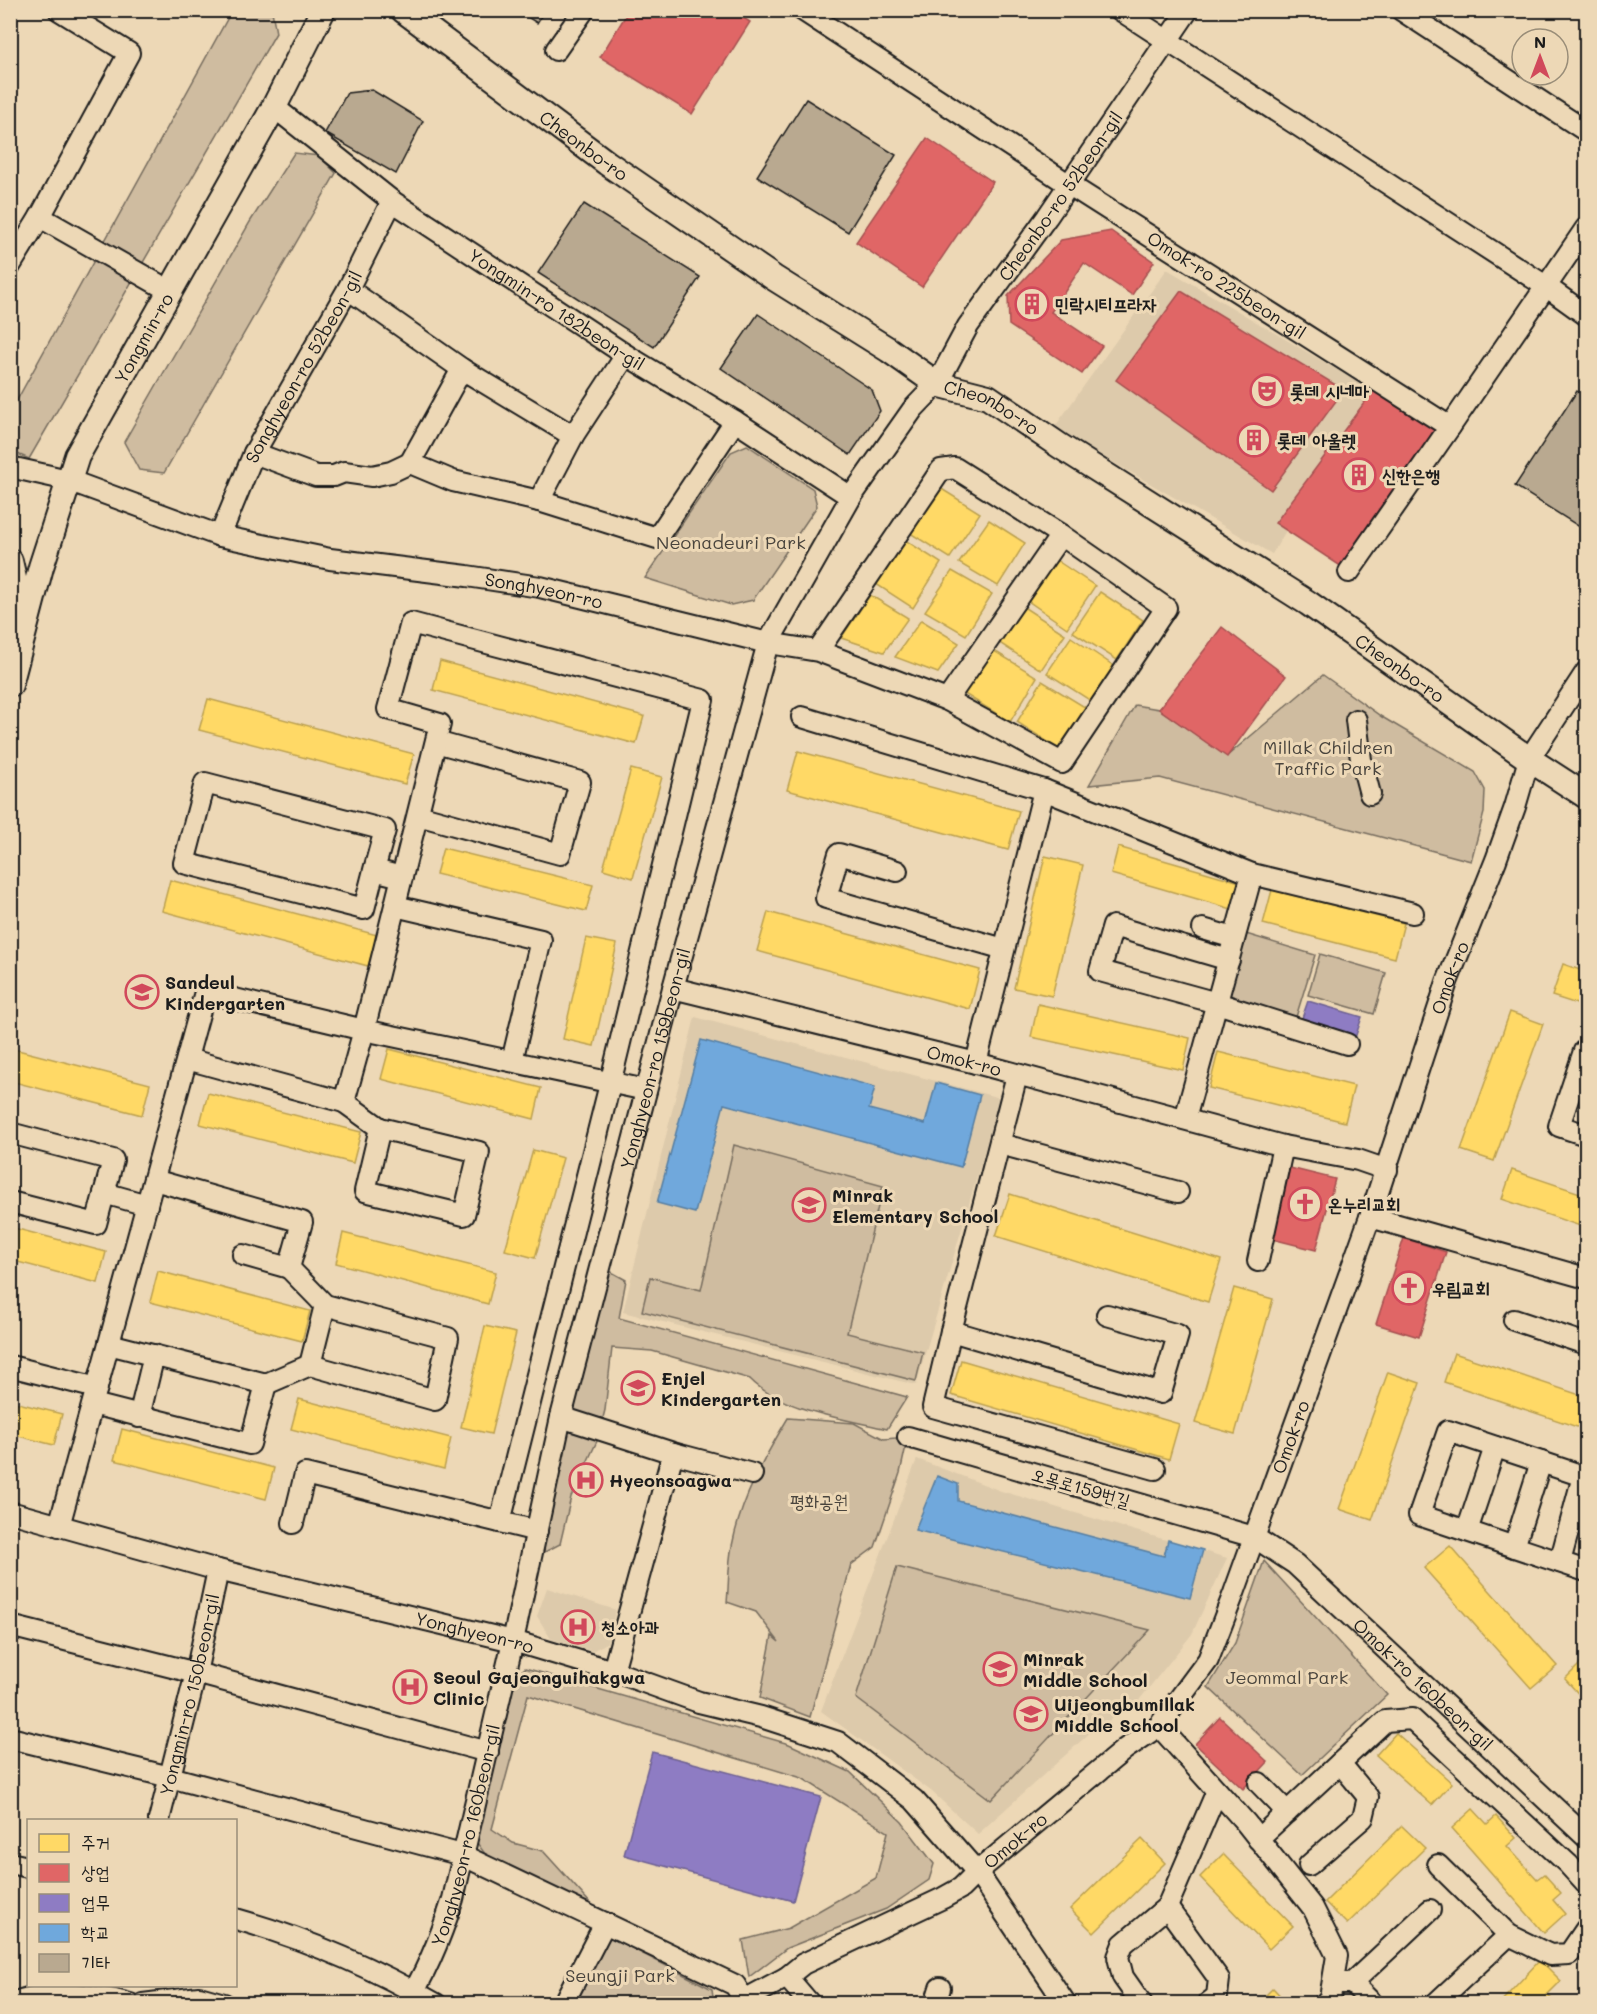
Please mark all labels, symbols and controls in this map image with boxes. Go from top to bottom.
north arrow [1510,27,1570,87]
text: N [1534,31,1546,52]
street label: Cheonbo-ro [535,105,633,186]
street label: Cheonbo-ro 52beon-gil [993,106,1128,286]
street label: Omok-ro 225beon-gil [1143,225,1311,344]
street label: Yongmin-ro 182beon-gil [464,243,649,376]
street label: Songhyeon-ro 52beon-gil [239,267,367,466]
building icon: 민락시티프라자 [1014,286,1050,322]
street label: Yongmin-ro [108,288,179,388]
place label: 민락시티프라자 [1055,292,1157,316]
theatre icon: 롯데 시네마 [1249,373,1285,409]
street label: Cheonbo-ro [941,374,1044,440]
place label: 롯데 시네마 [1290,379,1369,403]
building icon: 롯데 아울렛 [1236,422,1272,458]
place label: 롯데 아울렛 [1277,428,1356,452]
building icon: 신한은행 [1341,457,1377,493]
place label: 신한은행 [1382,463,1440,487]
park label: Neonadeuri Park [656,530,806,554]
street label: Songhyeon-ro [483,567,606,614]
street label: Cheonbo-ro [1350,628,1450,708]
park label: Millak Children Traffic Park [1263,735,1393,780]
street label: Omok-ro [1425,937,1474,1017]
street label: Yonghyeon-ro 159beon-gil [614,945,696,1172]
place label: Sandeul Kindergarten [165,970,285,1015]
school or university icon: Sandeul Kindergarten [124,974,160,1010]
street label: Omok-ro [924,1039,1004,1081]
place label: Minrak Elementary School [832,1183,998,1228]
church icon: 온누리교회 [1287,1186,1323,1222]
school or university icon: Minrak Elementary School [791,1187,827,1223]
place label: 온누리교회 [1328,1192,1400,1216]
church icon: 우림교회 [1391,1270,1427,1306]
place label: 우림교회 [1432,1276,1490,1300]
place label: Enjel Kindergarten [661,1366,781,1411]
school or university icon: Enjel Kindergarten [620,1370,656,1406]
street label: Omok-ro [1266,1397,1315,1477]
street label: 오목로159번길 [1029,1461,1134,1513]
hospital icon: Hyeonsoagwa [568,1462,604,1498]
place label: Hyeonsoagwa [609,1468,732,1492]
park label: 평화공원 [790,1489,848,1513]
street label: Yongmin-ro 150beon-gil [154,1591,225,1798]
street label: Yonghyeon-ro [413,1606,537,1659]
hospital icon: 청소아과 [560,1609,596,1645]
street label: Omok-ro 160beon-gil [1348,1613,1498,1756]
place label: 청소아과 [601,1615,659,1639]
place label: Minrak Middle School [1023,1647,1148,1692]
school or university icon: Minrak Middle School [982,1651,1018,1687]
place label: Seoul Gajeonguihakgwa Clinic [433,1665,645,1710]
park label: Jeommal Park [1226,1665,1348,1689]
hospital icon: Seoul Gajeonguihakgwa Clinic [392,1669,428,1705]
place label: Uijeongbumillak Middle School [1054,1692,1195,1737]
school or university icon: Uijeongbumillak Middle School [1013,1696,1049,1732]
street label: Yonghyeon-ro 160beon-gil [425,1722,505,1950]
street label: Omok-ro [978,1807,1052,1874]
legend [27,1819,237,1987]
text: 주거 [81,1830,110,1854]
text: 상업 [81,1860,110,1884]
text: 업무 [81,1890,110,1914]
text: 학교 [81,1920,110,1944]
text: 기타 [81,1950,110,1974]
park label: Seungji Park [565,1963,675,1987]

